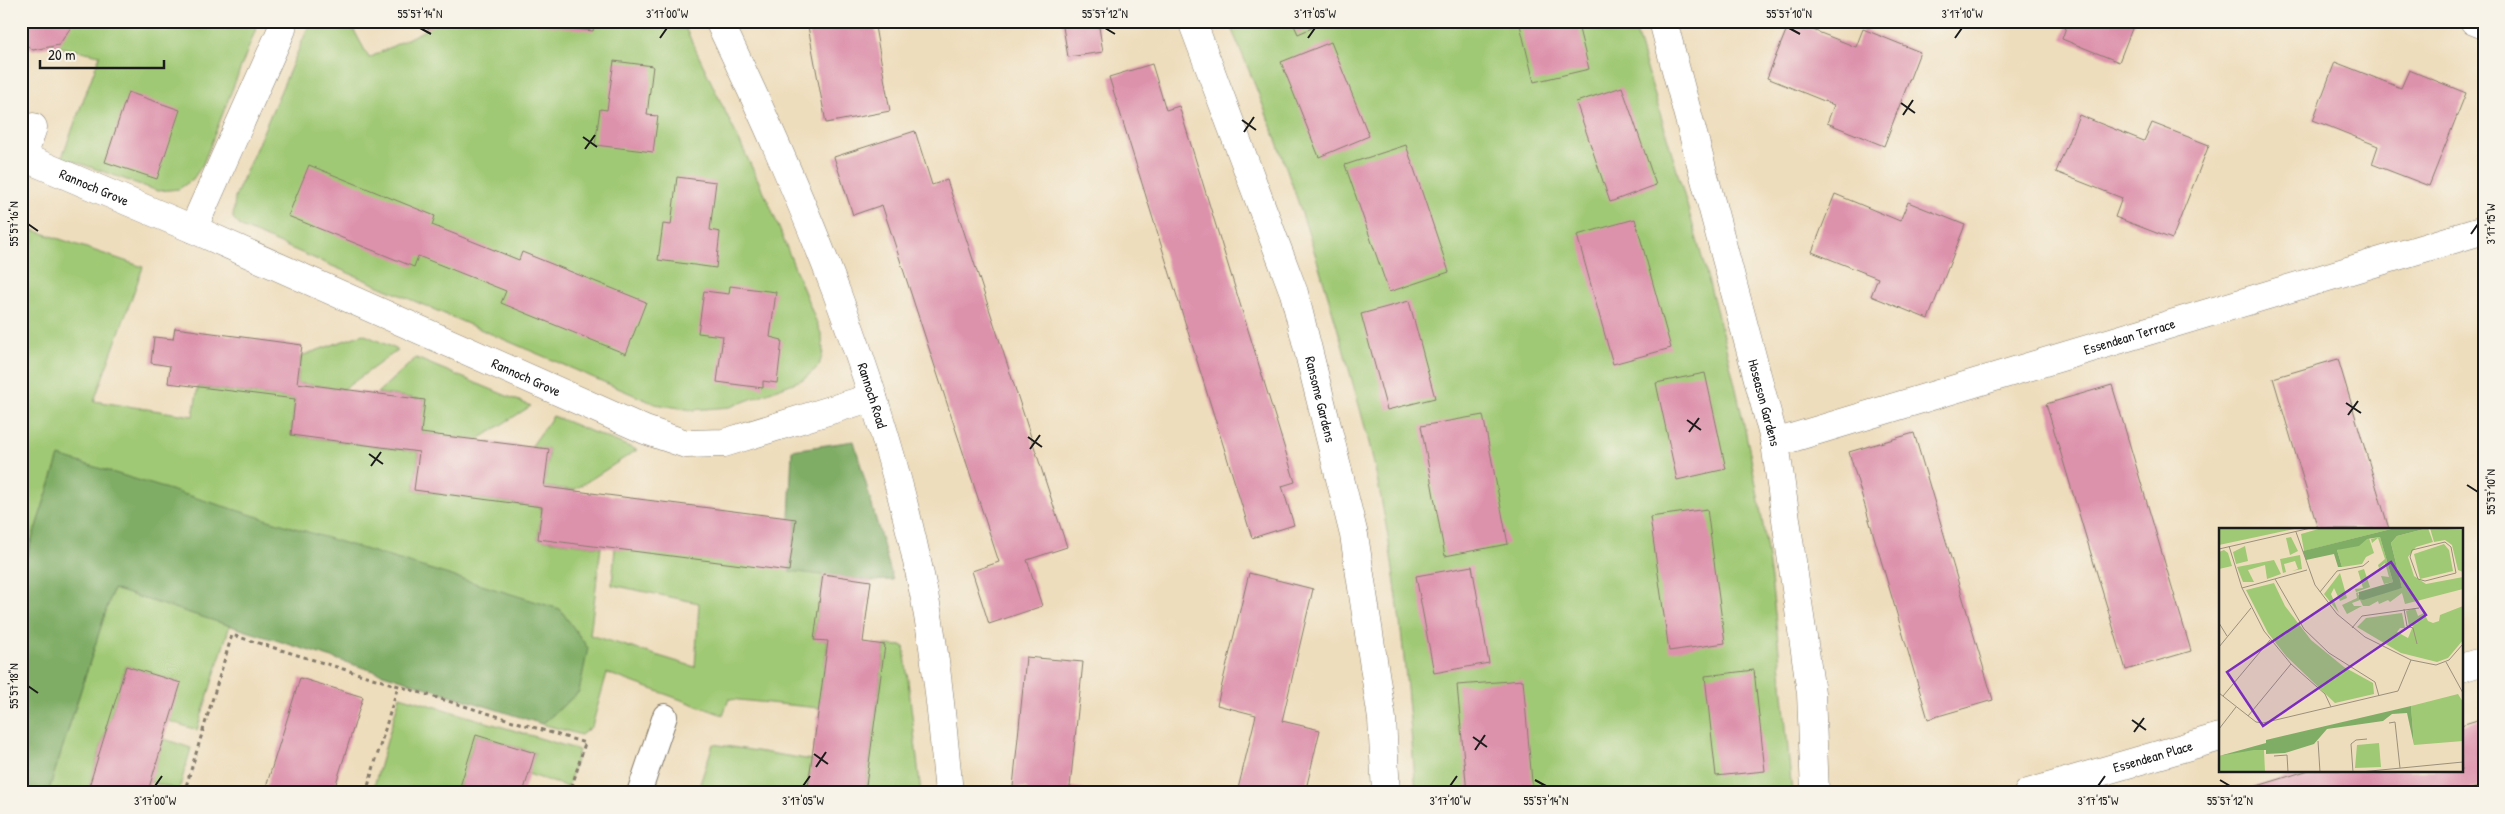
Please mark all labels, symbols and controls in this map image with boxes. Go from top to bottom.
text: 55°57'14"N [398,5,442,22]
text: 3°17'00"W [646,5,689,22]
text: 55°57'12"N [1082,5,1128,22]
text: 3°17'05"W [1294,5,1337,22]
text: 55°57'10"N [1766,5,1812,22]
text: 3°17'10"W [1941,5,1983,22]
scale bar [40,38,164,70]
text: 20 m [48,44,75,65]
street label: Rannoch Grove [57,164,132,210]
text: 55°57'16"N [5,201,22,247]
text: 3°17'15"W [2482,203,2499,244]
street label: Essendean Terrace [2081,313,2178,359]
street label: Rannoch Grove [489,353,564,401]
street label: Ransome Gardens [1301,354,1341,444]
street label: Hoseason Gardens [1744,357,1785,447]
street label: Rannoch Road [853,360,892,431]
text: 55°57'10"N [2482,469,2499,515]
inset map [2219,528,2462,772]
text: 55°57'18"N [5,663,22,709]
street label: Essendean Place [2111,735,2195,777]
text: 3°17'00"W [134,792,177,809]
text: 3°17'05"W [782,792,825,809]
text: 3°17'10"W [1429,792,1471,809]
text: 55°57'14"N [1524,792,1568,809]
text: 3°17'15"W [2078,792,2119,809]
text: 55°57'12"N [2207,792,2253,809]

